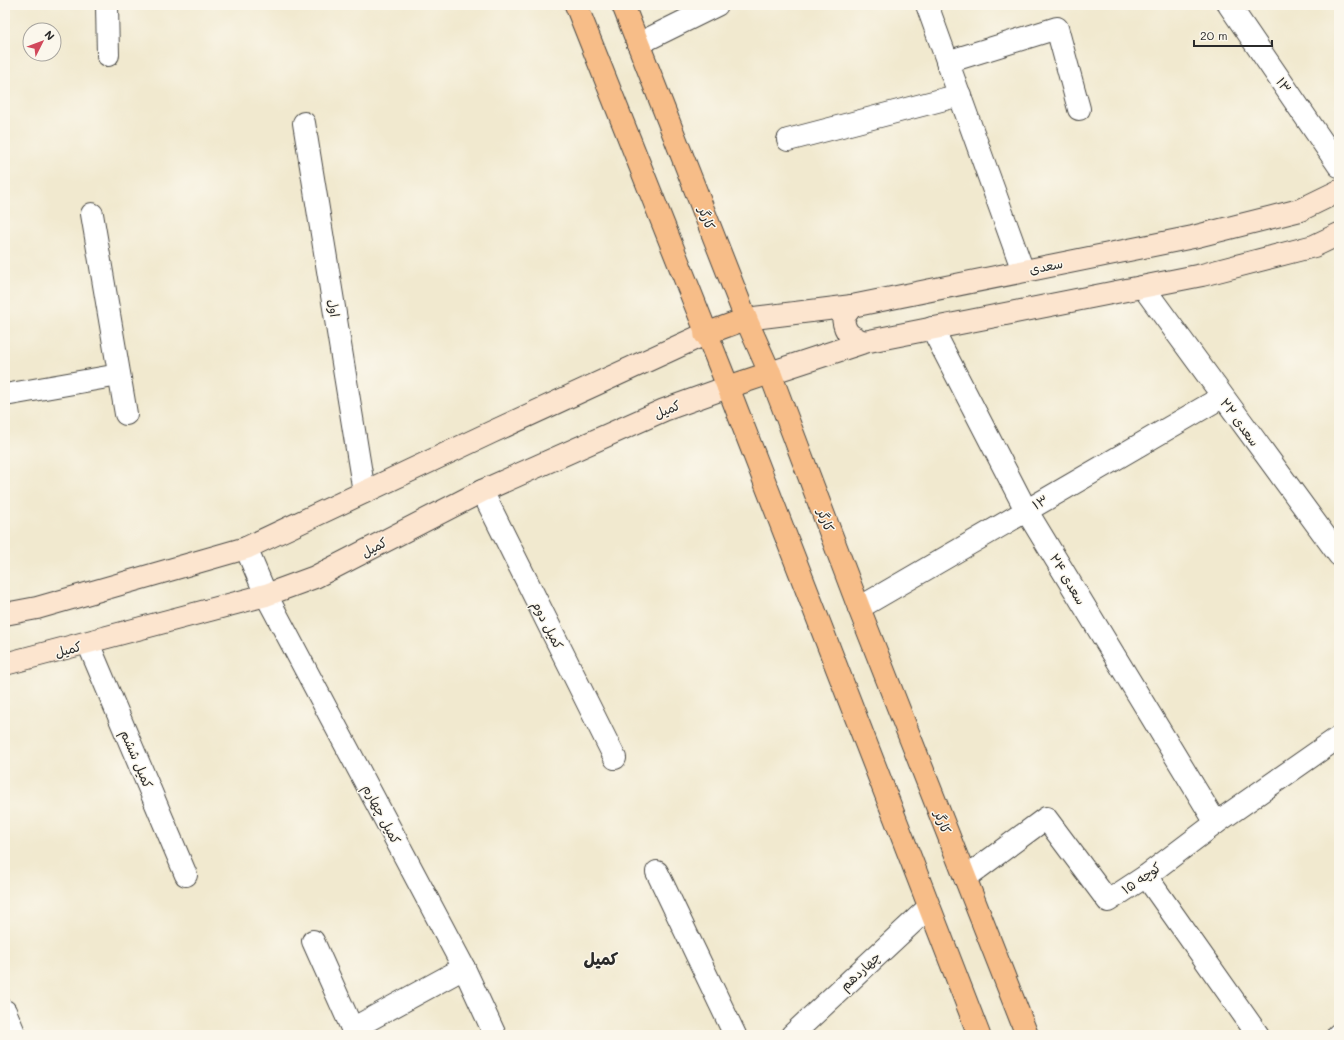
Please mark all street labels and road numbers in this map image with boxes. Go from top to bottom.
street label: ۱۳ [1273,74,1296,96]
street label: کارگر [694,203,720,232]
street label: سعدی [1028,254,1064,277]
street label: اول [324,298,344,318]
street label: سعدی ۲۲ [1217,394,1264,449]
street label: کمیل [651,395,683,422]
street label: ۱۳ [1029,490,1051,513]
street label: کارگر [813,505,839,534]
street label: کمیل [358,533,390,561]
street label: سعدی ۲۴ [1047,550,1090,607]
street label: کمیل دوم [526,598,568,654]
street label: کمیل [53,637,84,661]
street label: کمیل ششم [115,727,158,792]
street label: کمیل چهارم [357,781,406,848]
street label: کارگر [930,807,956,836]
street label: کوچه ۱۵ [1118,858,1165,898]
street label: چهاردهم [836,947,886,996]

